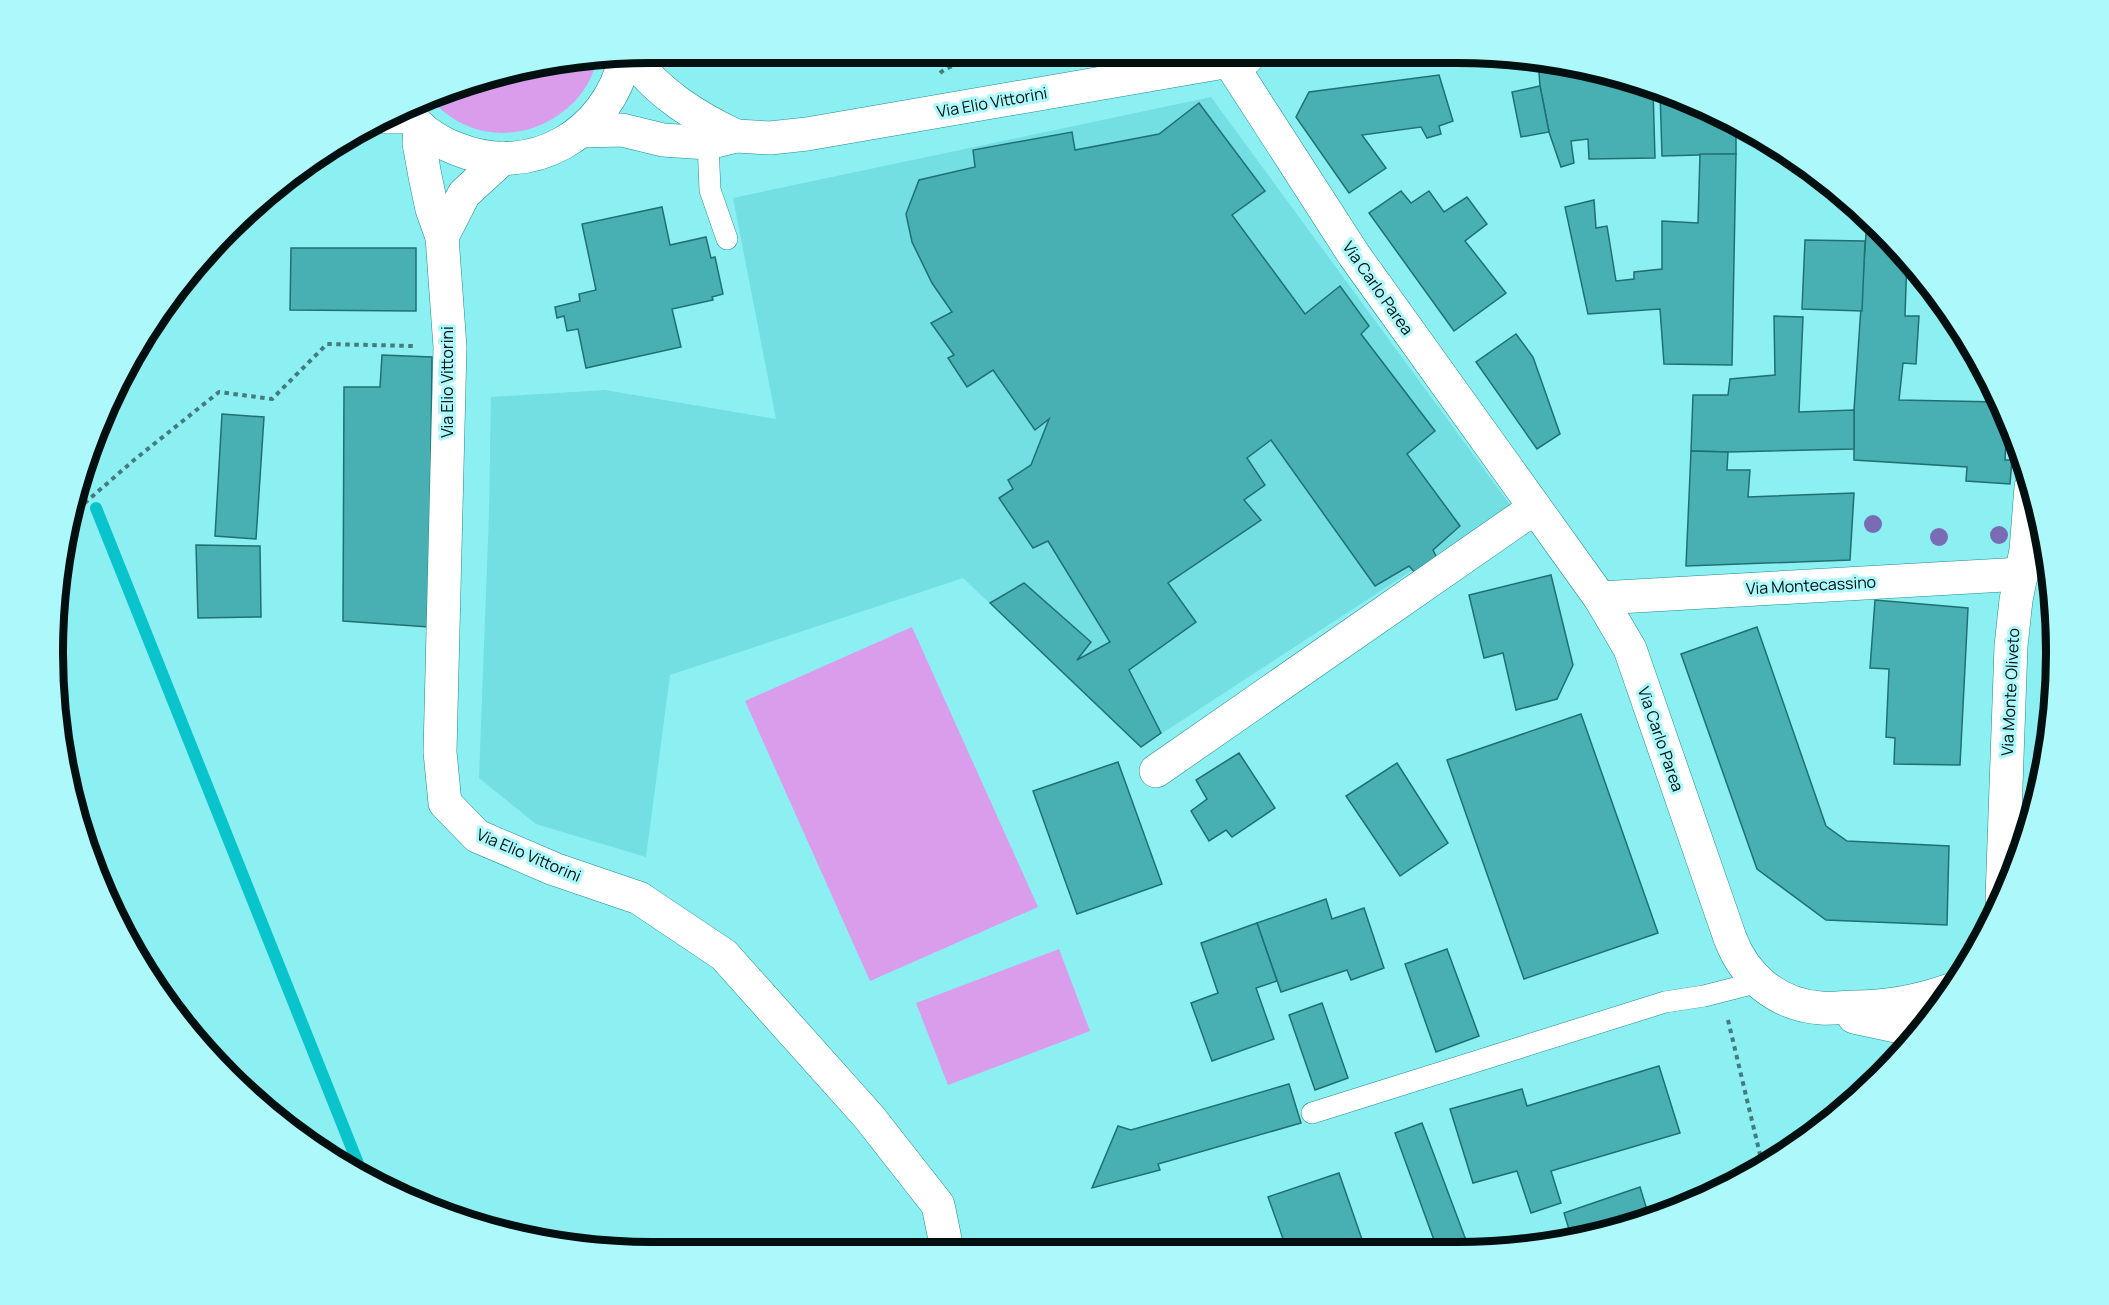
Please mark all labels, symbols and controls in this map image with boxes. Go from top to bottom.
street label: Via Elio Vittorini [935,81,1049,123]
street label: Via Carlo Parea [1338,237,1418,339]
street label: Via Elio Vittorini [436,326,458,438]
street label: Via Montecassino [1745,571,1877,599]
street label: Via Monte Oliveto [1996,628,2024,756]
street label: Via Carlo Parea [1633,684,1689,794]
street label: Via Elio Vittorini [473,823,585,887]

